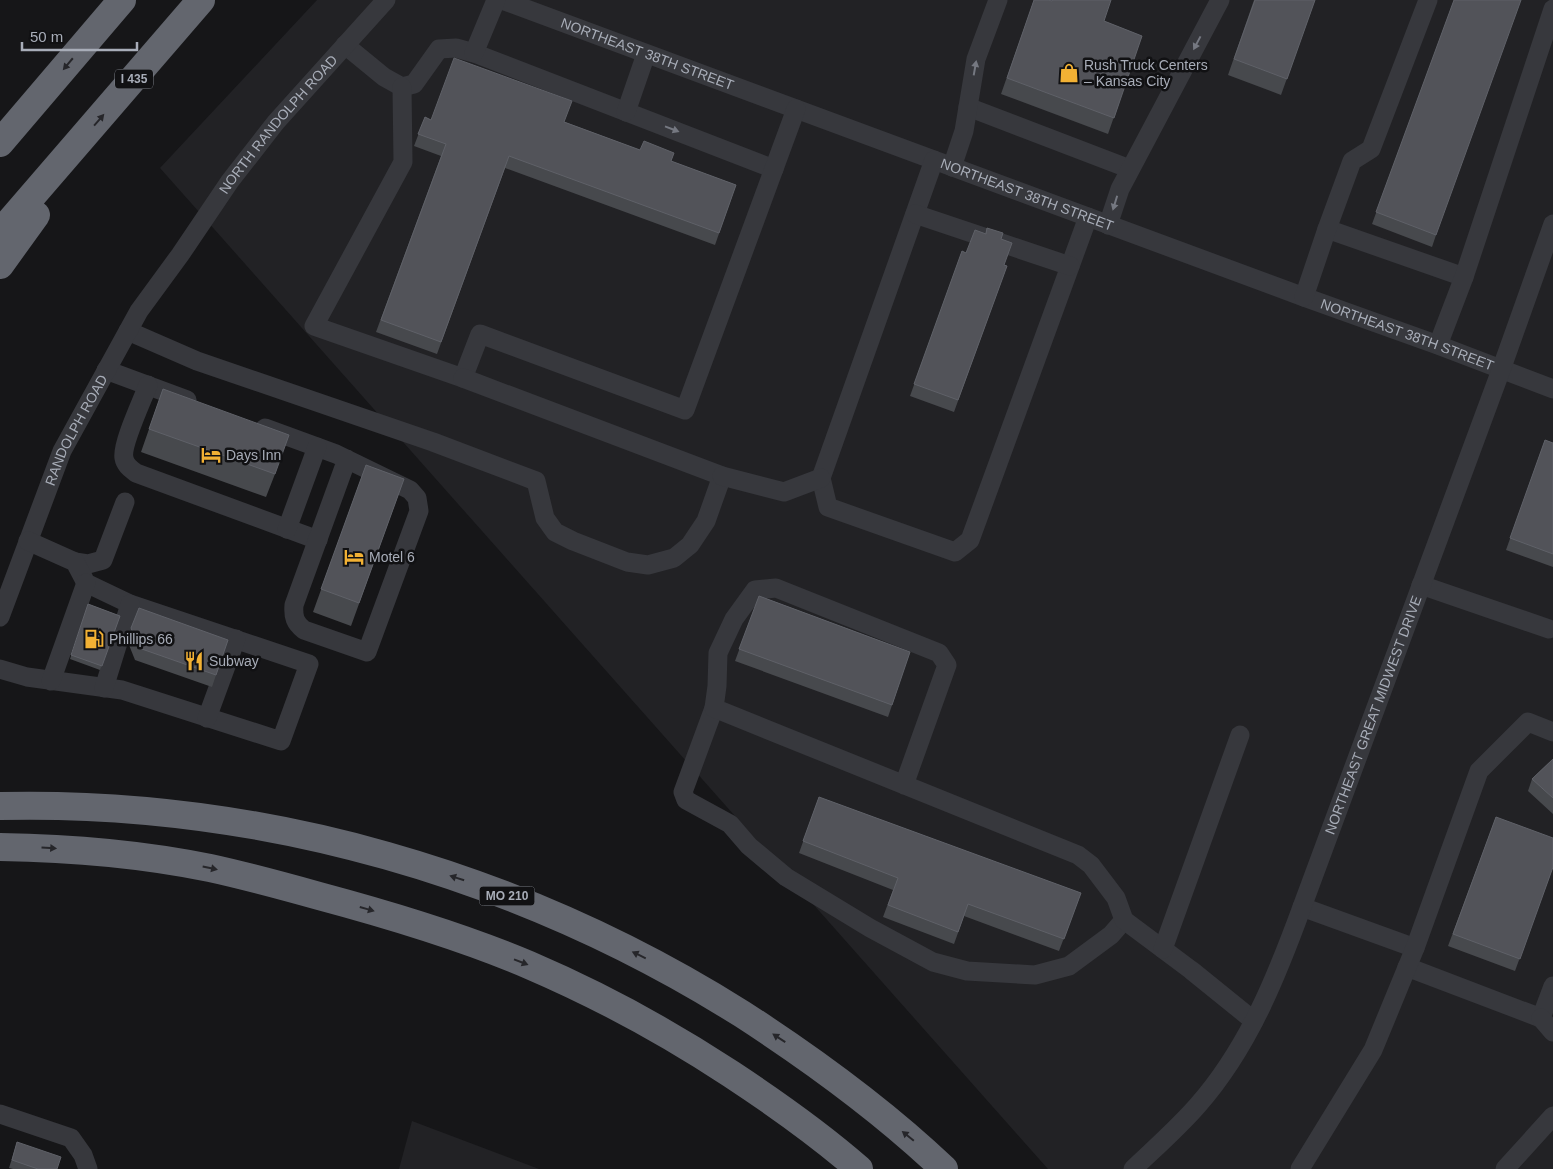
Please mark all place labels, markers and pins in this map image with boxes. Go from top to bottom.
place label: Rush Truck Centers – Kansas City [1084,57,1208,89]
shop icon: Rush Truck Centers – Kansas City [1058,62,1080,84]
hotel icon: Days Inn [200,444,222,466]
place label: Days Inn [226,447,281,463]
hotel icon: Motel 6 [343,546,365,568]
place label: Motel 6 [369,549,415,565]
fuel station icon: Phillips 66 [83,628,105,650]
place label: Phillips 66 [109,631,173,647]
restaurant icon: Subway [183,650,205,672]
place label: Subway [209,653,259,669]

